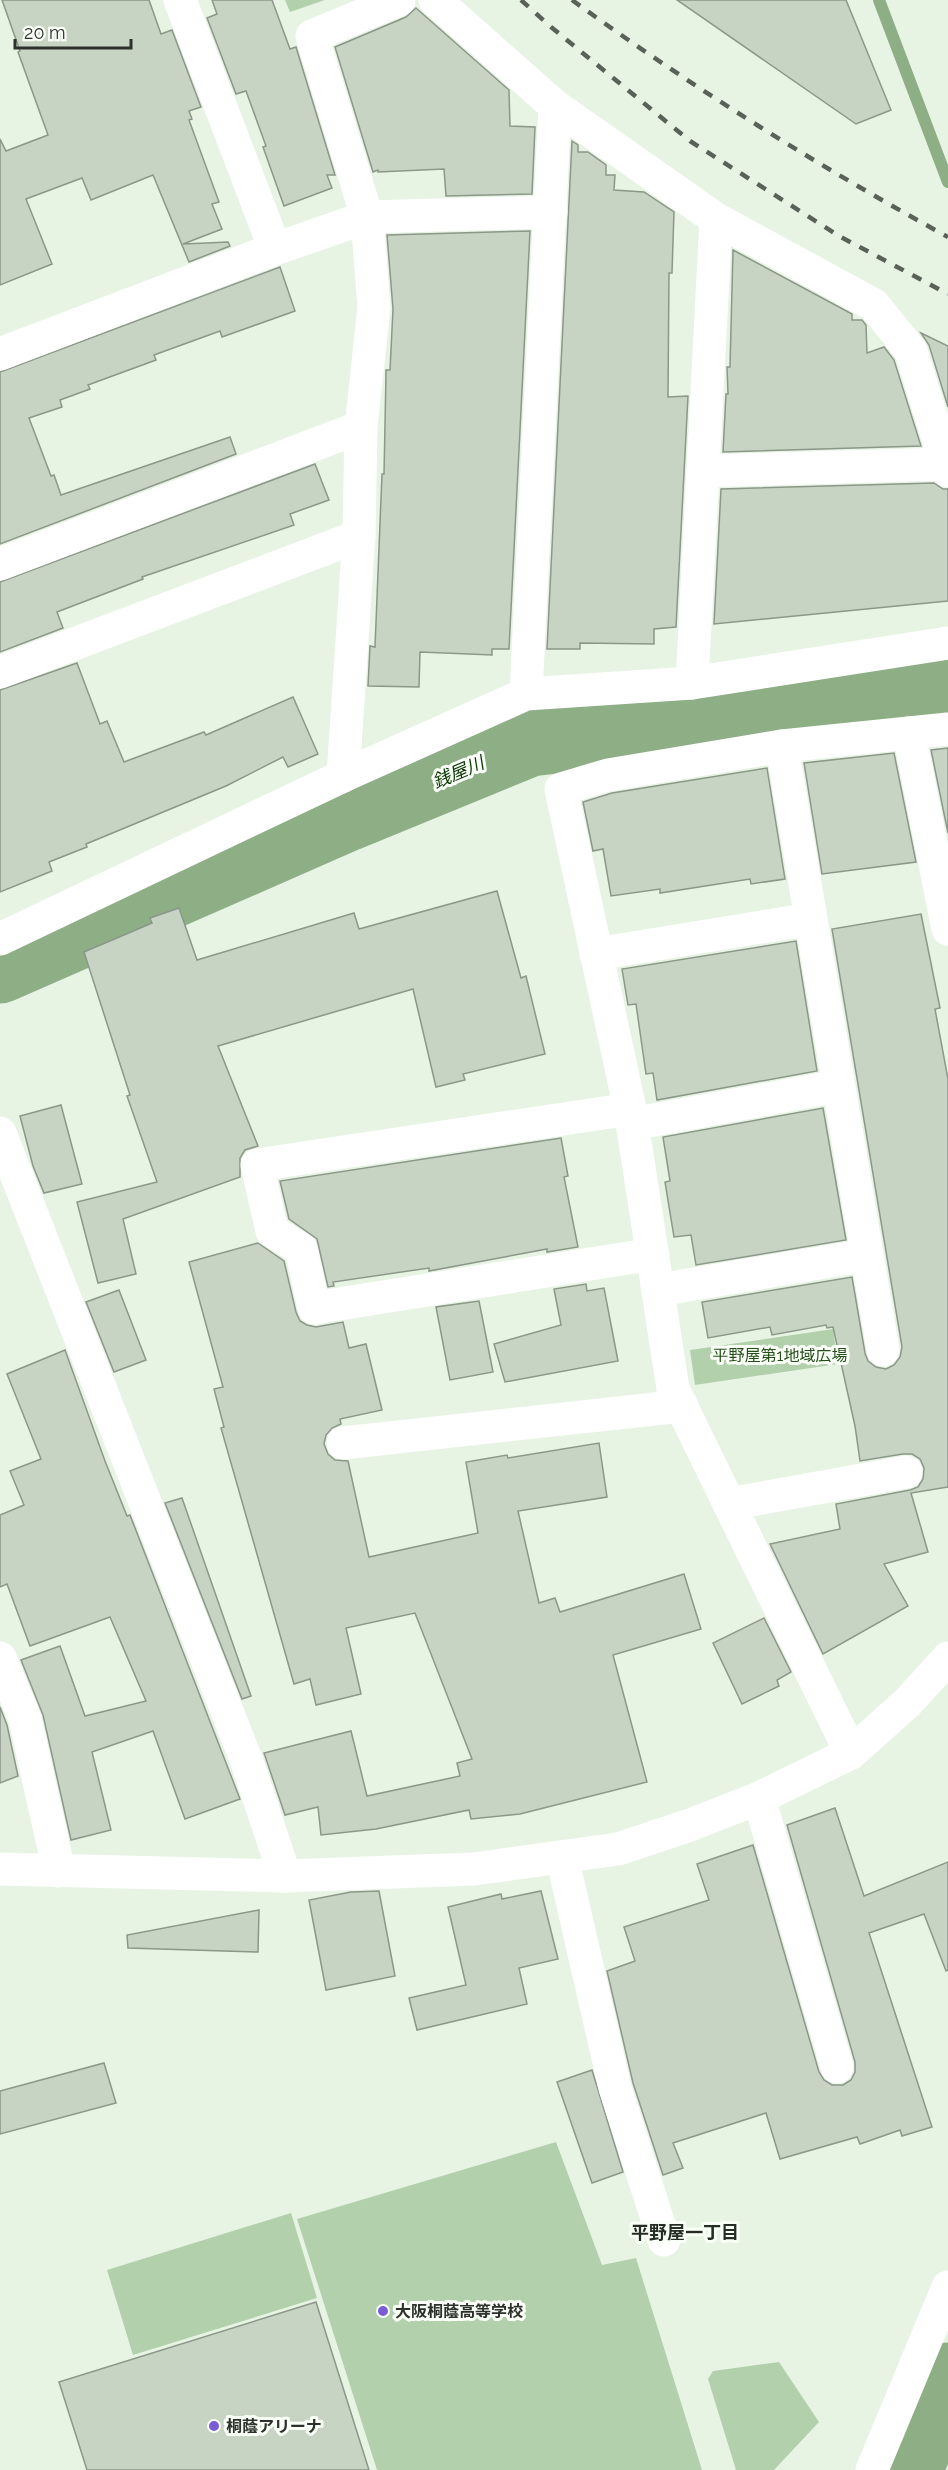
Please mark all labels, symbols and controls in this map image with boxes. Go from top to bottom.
scale bar [15,12,130,50]
text: 20 m [24,22,66,43]
water label: 銭屋川 [429,751,489,792]
park label: 平野屋第1地域広場 [713,1346,847,1365]
district label: 平野屋一丁目 [631,2222,739,2243]
place label: 大阪桐蔭高等学校 [395,2302,523,2321]
marker: 大阪桐蔭高等学校 [376,2304,390,2318]
place label: 桐蔭アリーナ [226,2417,322,2436]
marker: 桐蔭アリーナ [207,2419,221,2433]

